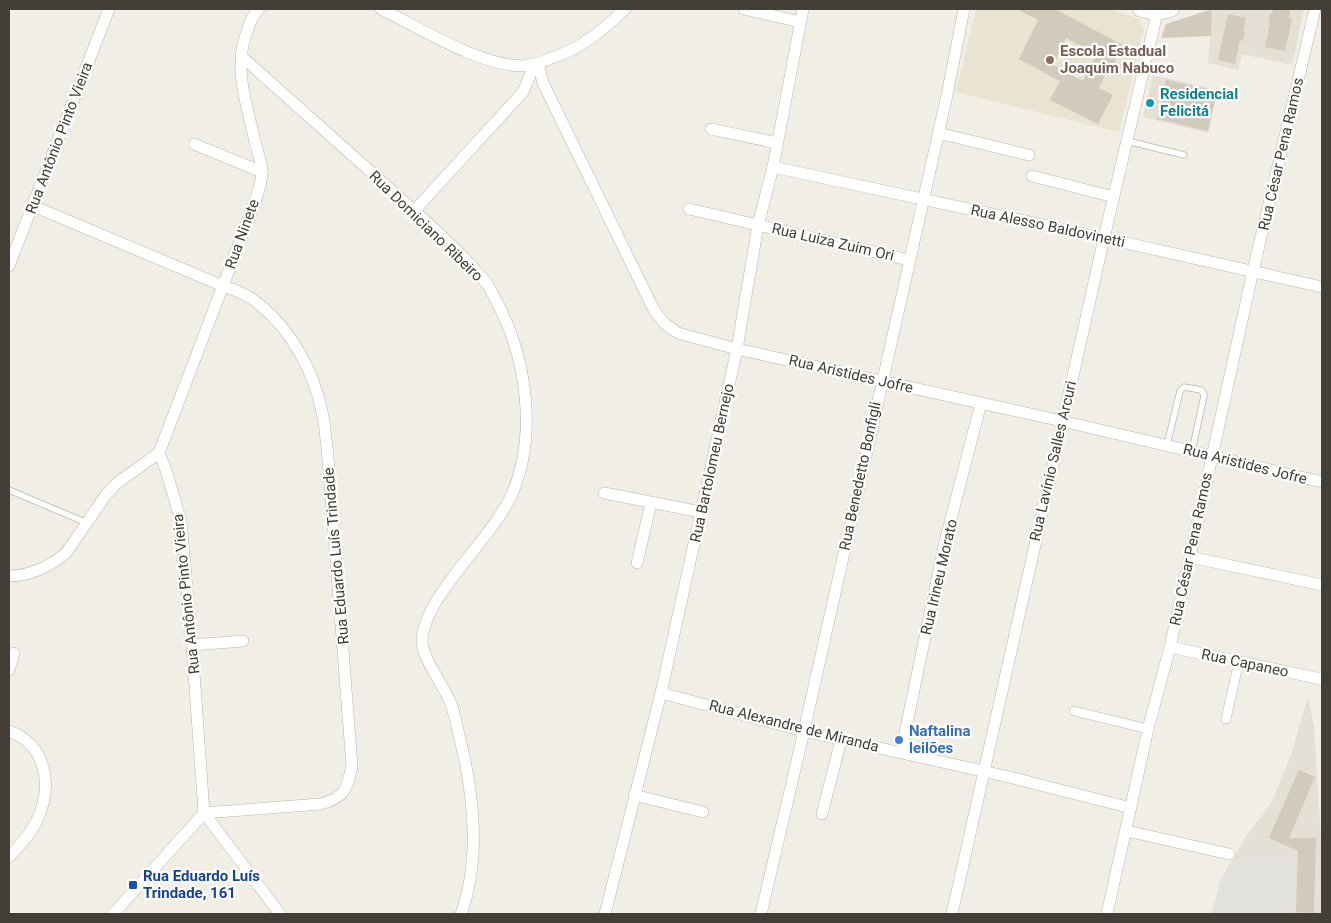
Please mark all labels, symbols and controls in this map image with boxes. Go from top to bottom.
place label: Escola Estadual Joaquim Nabuco [1060,42,1174,77]
marker: Escola Estadual Joaquim Nabuco [1044,54,1056,66]
street label: Rua Antônio Pinto Vieira [22,60,96,216]
street label: Rua César Pena Ramos [1255,76,1307,232]
place label: Residencial Felicitá [1160,85,1238,120]
marker: Residencial Felicitá [1144,97,1156,109]
street label: Rua Domiciano Ribeiro [365,167,487,285]
street label: Rua Ninete [221,197,263,271]
street label: Rua Alesso Baldovinetti [969,201,1127,251]
street label: Rua Luiza Zuim Ori [770,219,896,265]
street label: Rua Aristides Jofre [787,351,915,397]
street label: Rua Lavínio Salles Arcuri [1026,379,1080,543]
street label: Rua Bartolomeu Bernejo [686,382,738,544]
street label: Rua Benedetto Bonfigli [835,400,885,552]
street label: Rua Aristides Jofre [1181,440,1309,488]
street label: Rua Eduardo Luís Trindade [319,467,353,645]
street label: Rua César Pena Ramos [1166,471,1216,627]
street label: Rua Antônio Pinto Vieira [169,513,203,675]
street label: Rua Irineu Morato [917,517,961,637]
street label: Rua Capaneo [1200,645,1290,681]
street label: Rua Alexandre de Miranda [707,696,881,756]
place label: Naftalina leilões [909,722,970,757]
marker: Naftalina leilões [893,734,905,746]
place label: Rua Eduardo Luís Trindade, 161 [143,867,260,902]
marker: Rua Eduardo Luís Trindade, 161 [127,879,139,891]

